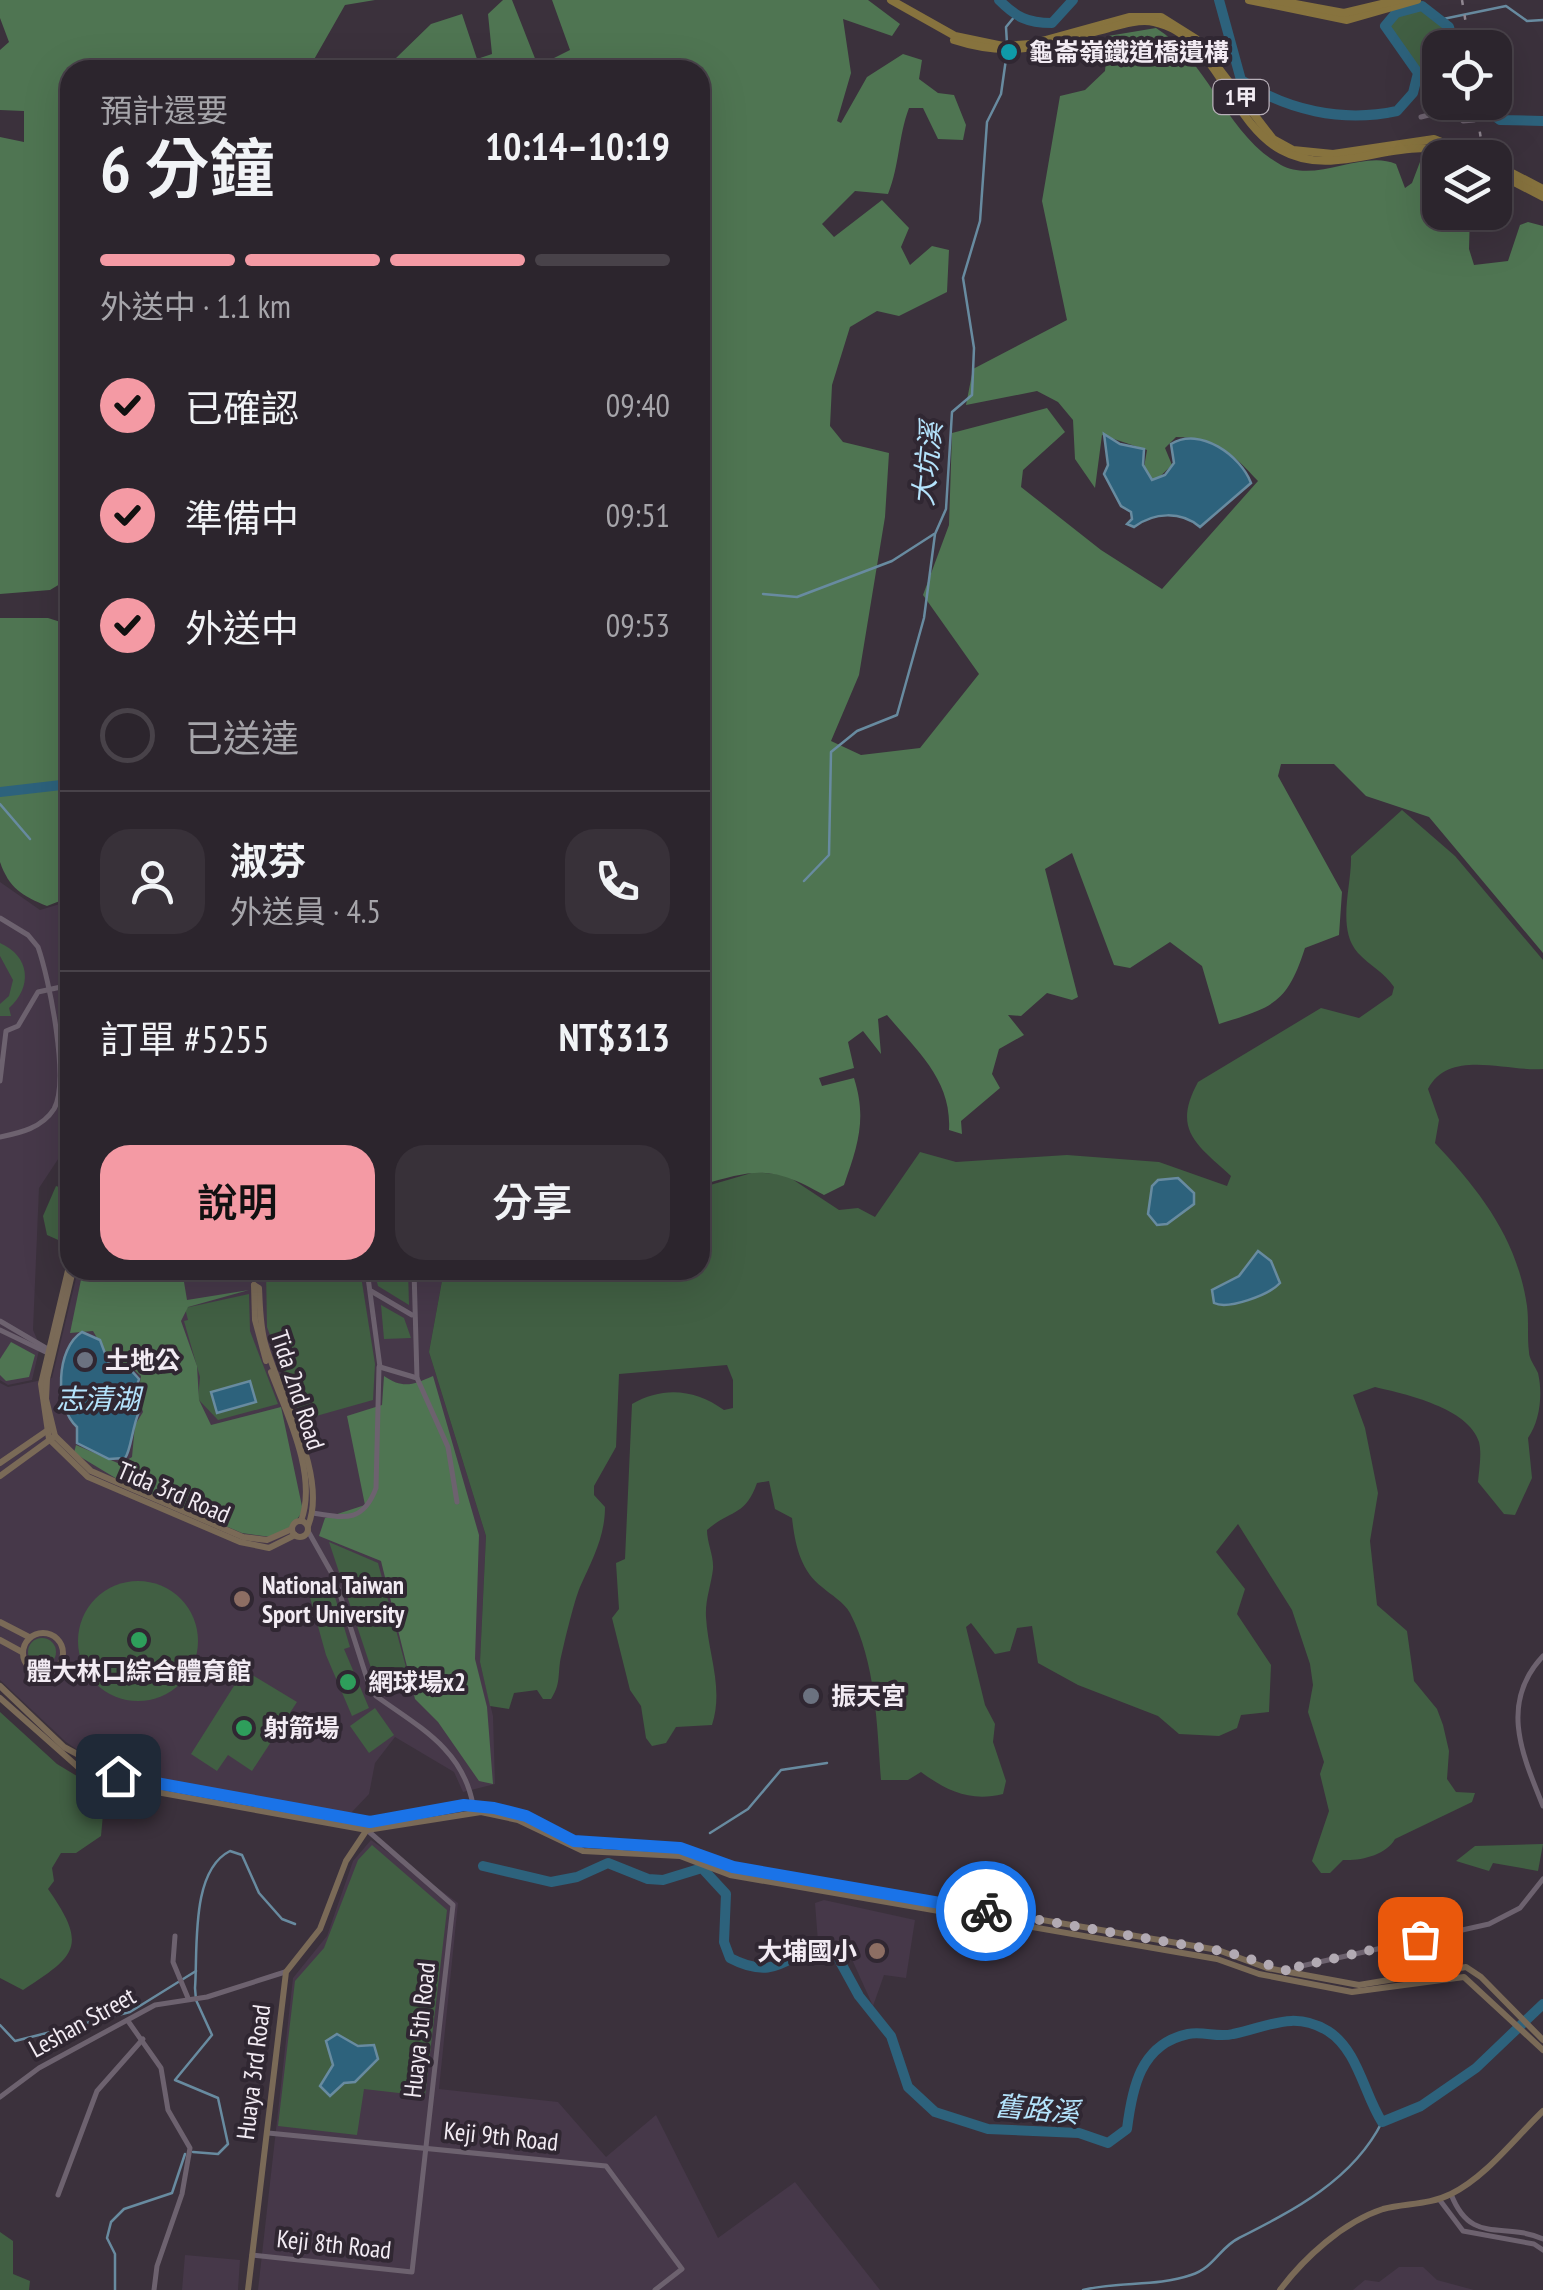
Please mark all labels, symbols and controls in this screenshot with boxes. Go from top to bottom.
map controls [1422,30,1512,230]
button: locate [1422,30,1512,120]
place label: 龜崙嶺鐵道橋遺構 [1029,36,1229,68]
marker: 龜崙嶺鐵道橋遺構 [998,41,1020,63]
road number: 1甲 [1214,80,1268,114]
text: 預計還要 [100,89,228,131]
text: 10:14–10:19 [485,121,670,170]
text: 6 分鐘 [100,126,274,210]
button: layers [1422,140,1512,230]
text: 外送中 · 1.1 km [100,285,291,327]
icon: check [100,378,155,433]
text: 已確認 [185,383,299,432]
text: 09:40 [606,384,670,426]
water label: 大坑溪 [904,416,950,508]
icon: check [100,488,155,543]
text: 準備中 [185,493,299,542]
text: 09:51 [606,494,670,536]
icon: check [100,598,155,653]
text: 外送中 [185,603,299,652]
text: 09:53 [606,604,670,646]
text: 已送達 [185,713,299,762]
button: person [100,829,205,934]
button: phone [565,829,670,934]
text: 淑芬 [230,836,306,885]
text: 外送員 · 4.5 [230,890,381,932]
text: NT$313 [559,1012,670,1061]
text: 訂單 #5255 [100,1014,270,1063]
button: 說明 [100,1145,375,1260]
button: 分享 [395,1145,670,1260]
street label: Tida 2nd Road [264,1326,332,1454]
place label: 土地公 [105,1344,180,1376]
marker: 土地公 [74,1349,96,1371]
water label: 志清湖 [56,1380,144,1417]
street label: Tida 3rd Road [113,1454,235,1530]
place label: National Taiwan Sport University [262,1569,405,1630]
marker: National Taiwan Sport University [231,1588,253,1610]
marker: 體大林口綜合體育館 [128,1629,150,1651]
place label: 體大林口綜合體育館 [26,1655,252,1687]
place label: 網球場x2 [368,1666,466,1698]
marker: 網球場x2 [337,1671,359,1693]
place label: 振天宮 [831,1680,906,1712]
marker: 振天宮 [800,1685,822,1707]
place label: 射箭場 [264,1712,339,1744]
marker: 射箭場 [233,1717,255,1739]
pin [76,1734,161,1819]
icon: home [91,1749,146,1804]
courier [936,1861,1036,1961]
icon: bike [959,1884,1014,1939]
pin [1378,1897,1463,1982]
icon: bag [1393,1912,1448,1967]
place label: 大埔國小 [757,1935,857,1967]
marker: 大埔國小 [866,1940,888,1962]
street label: Huaya 5th Road [396,1961,442,2099]
street label: Leshan Street [23,1980,141,2064]
street label: Huaya 3rd Road [229,2003,277,2141]
water label: 舊路溪 [994,2086,1084,2131]
street label: Keji 9th Road [442,2114,560,2158]
street label: Keji 8th Road [275,2222,393,2266]

